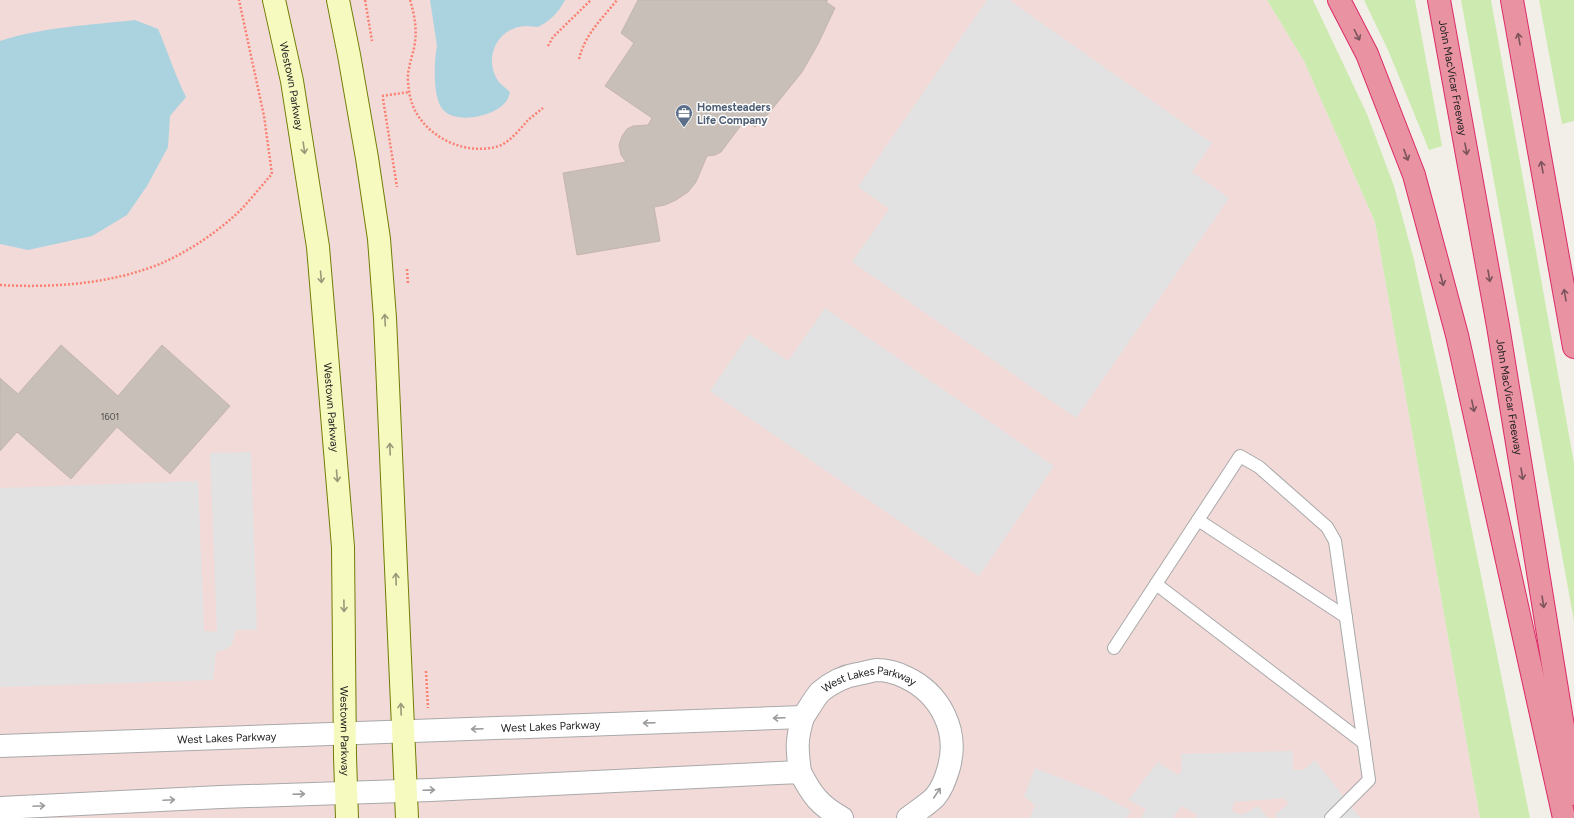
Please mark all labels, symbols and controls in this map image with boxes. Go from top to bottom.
street label: John MacVicar Freeway [1436,19,1470,137]
one-way arrow [1353,28,1361,40]
one-way arrow [1515,32,1523,45]
street label: Westown Parkway [277,41,306,132]
place label: Homesteaders Life Company [697,101,771,127]
office icon: Homesteaders Life Company [674,103,694,128]
one-way arrow [300,141,308,154]
one-way arrow [1462,142,1470,155]
one-way arrow [1402,148,1410,160]
one-way arrow [1538,160,1546,173]
one-way arrow [317,270,324,283]
one-way arrow [1486,270,1494,283]
one-way arrow [1439,273,1446,286]
one-way arrow [1560,288,1568,301]
one-way arrow [382,314,389,327]
street label: John MacVicar Freeway [1494,338,1525,456]
street label: Westown Parkway [321,362,342,453]
one-way arrow [1470,399,1478,412]
house number: 1601 [101,411,119,422]
one-way arrow [387,443,394,456]
one-way arrow [1518,467,1526,480]
one-way arrow [334,469,341,482]
one-way arrow [392,573,400,586]
one-way arrow [1539,595,1547,608]
one-way arrow [340,599,348,612]
street label: West Lakes Parkway [819,663,919,695]
street label: Westown Parkway [338,686,352,776]
one-way arrow [398,703,405,716]
one-way arrow [773,715,786,722]
street label: West Lakes Parkway [501,718,601,734]
one-way arrow [643,719,656,727]
one-way arrow [471,725,484,733]
street label: West Lakes Parkway [177,730,277,746]
one-way arrow [422,787,435,794]
one-way arrow [933,787,942,798]
one-way arrow [292,791,305,798]
one-way arrow [162,796,175,803]
one-way arrow [32,803,45,810]

